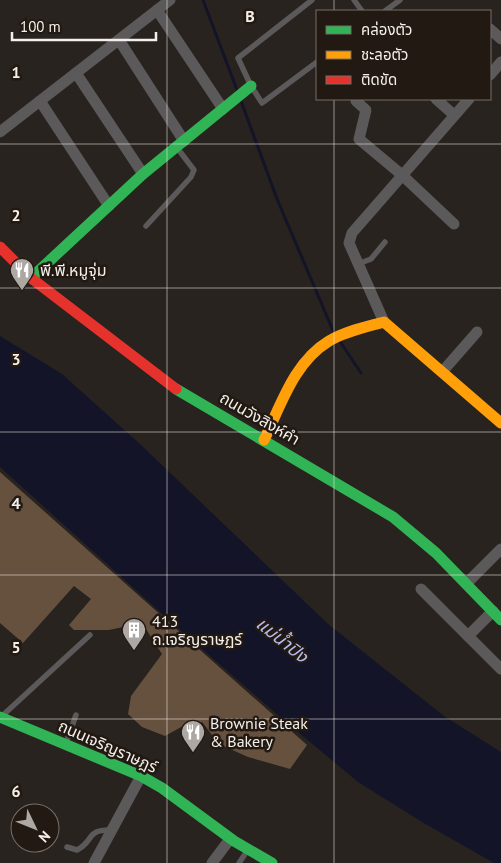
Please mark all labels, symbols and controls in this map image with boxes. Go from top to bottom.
text: B [245,6,255,26]
scale bar [12,10,156,42]
legend [316,10,491,100]
text: 100 m [20,17,61,36]
text: คล่องตัว [361,20,412,39]
text: ชะลอตัว [361,45,408,64]
text: 1 [11,62,21,82]
text: ติดขัด [361,70,397,89]
text: 2 [11,205,21,225]
restaurant icon: พี.พี.หมูจุ่ม [9,257,35,291]
place label: พี.พี.หมูจุ่ม [40,260,107,280]
text: 3 [11,349,21,369]
street label: ถนนวังสิงห์คำ [216,387,304,449]
text: 4 [11,493,21,513]
place label: 413 ถ.เจริญราษฏร์ [152,611,243,649]
water label: แม่น้ำปิง [252,611,315,668]
building icon: 413 ถ.เจริญราษฏร์ [121,617,147,651]
text: 5 [11,637,21,657]
place label: Brownie Steak & Bakery [210,713,308,751]
street label: ถนนเจริญราษฎร์ [55,715,161,777]
restaurant icon: Brownie Steak & Bakery [180,719,206,753]
text: 6 [11,781,21,801]
north arrow [10,803,60,853]
text: N [35,827,54,846]

